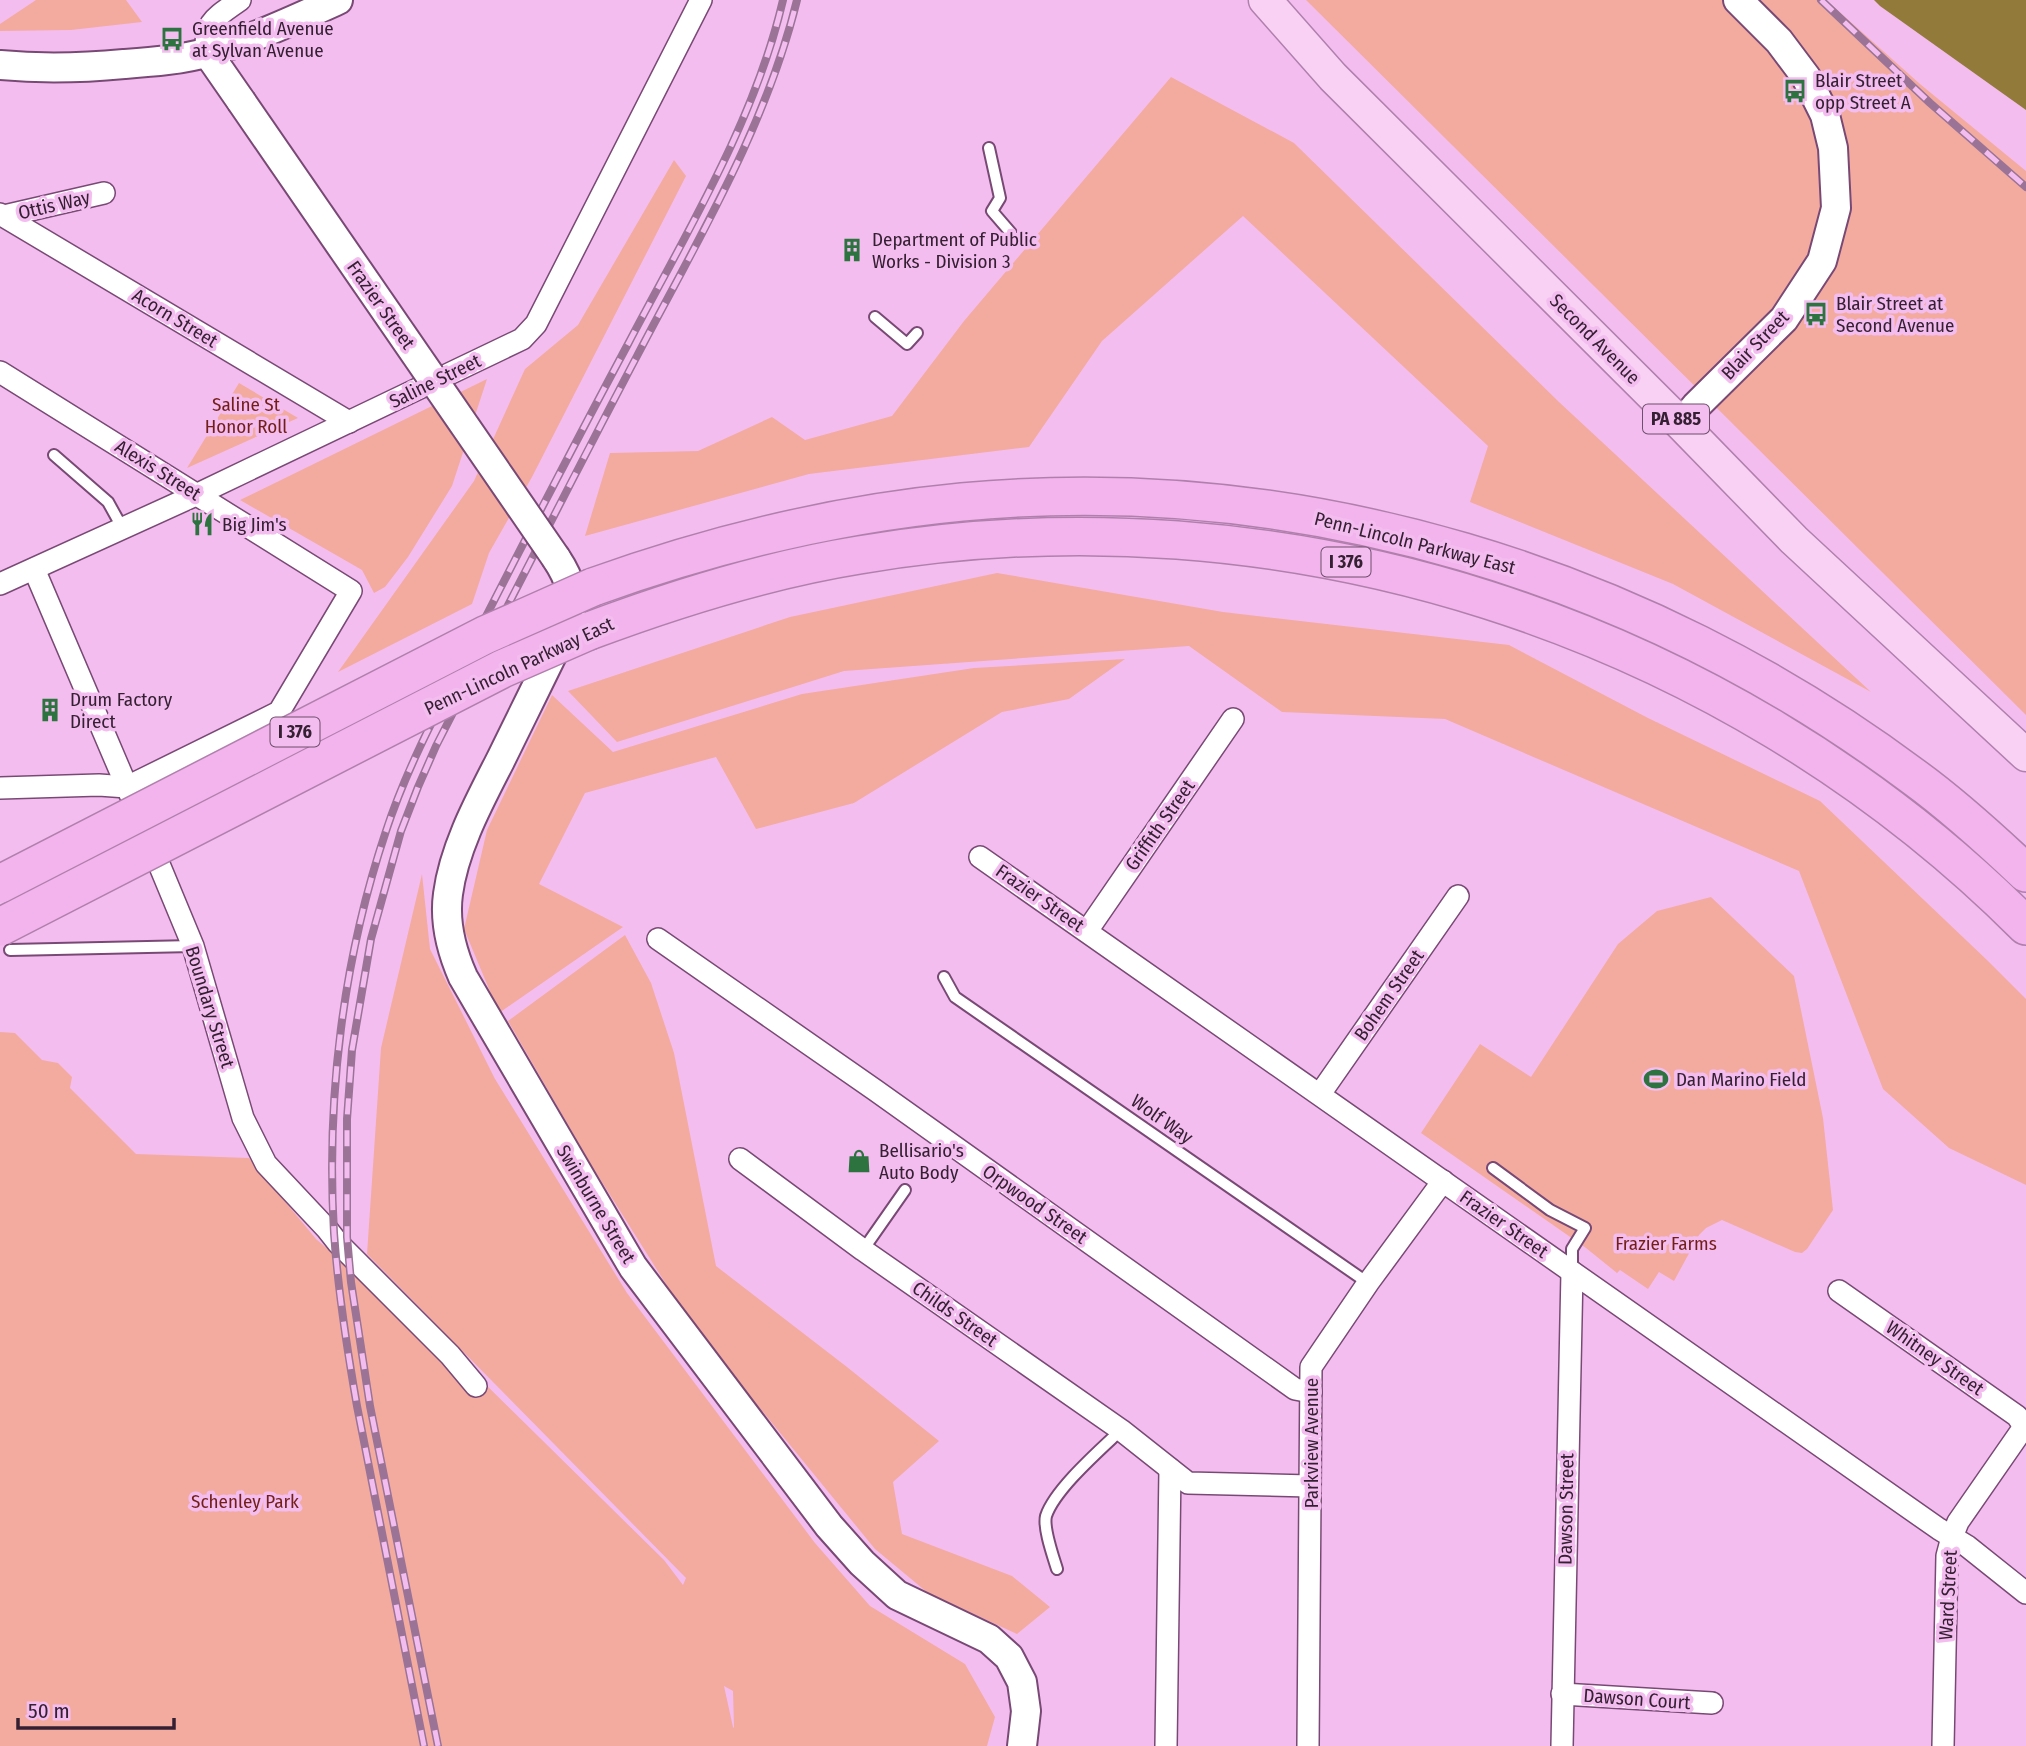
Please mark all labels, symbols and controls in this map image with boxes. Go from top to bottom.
place label: Greenfield Avenue at Sylvan Avenue [192,17,334,62]
bus stop icon: Greenfield Avenue at Sylvan Avenue [158,25,186,53]
place label: Blair Street opp Street A [1815,69,1911,114]
bus stop icon: Blair Street opp Street A [1781,77,1809,105]
street label: Ottis Way [16,185,93,224]
place label: Department of Public Works - Division 3 [872,228,1037,273]
building icon: Department of Public Works - Division 3 [838,236,866,264]
street label: Frazier Street [342,256,420,354]
street label: Acorn Street [128,284,223,353]
street label: Second Avenue [1545,289,1645,389]
place label: Blair Street at Second Avenue [1836,292,1954,337]
bus stop icon: Blair Street at Second Avenue [1802,300,1830,328]
street label: Blair Street [1716,305,1794,384]
street label: Saline Street [385,349,485,413]
park label: Saline St Honor Roll [205,393,287,438]
road number: PA 885 [1643,404,1709,433]
street label: Alexis Street [111,435,206,506]
street label: Penn-Lincoln Parkway East [1312,507,1519,579]
restaurant icon: Big Jim's [188,510,216,538]
place label: Big Jim's [222,513,287,536]
road number: I 376 [1322,548,1370,576]
street label: Penn-Lincoln Parkway East [421,612,618,720]
place label: Drum Factory Direct [70,688,173,733]
building icon: Drum Factory Direct [36,696,64,724]
road number: I 376 [270,718,320,746]
street label: Griffith Street [1120,775,1200,875]
street label: Frazier Street [991,859,1089,937]
street label: Boundary Street [181,943,240,1071]
street label: Bohem Street [1349,945,1429,1045]
sports icon: Dan Marino Field [1642,1065,1670,1093]
place label: Dan Marino Field [1676,1068,1806,1091]
street label: Wolf Way [1127,1089,1198,1149]
place label: Bellisario's Auto Body [879,1139,964,1184]
street label: Swinburne Street [552,1141,641,1268]
shop icon: Bellisario's Auto Body [845,1147,873,1175]
street label: Orpwood Street [978,1159,1092,1249]
street label: Frazier Street [1455,1185,1553,1263]
park label: Frazier Farms [1615,1232,1717,1255]
street label: Childs Street [908,1276,1003,1352]
street label: Whitney Street [1882,1316,1989,1401]
street label: Parkview Avenue [1300,1378,1323,1508]
street label: Dawson Street [1554,1452,1578,1565]
park label: Schenley Park [191,1490,299,1513]
street label: Ward Street [1934,1548,1962,1641]
street label: Dawson Court [1583,1684,1692,1714]
scale bar [18,1686,173,1730]
text: 50 m [28,1698,70,1724]

